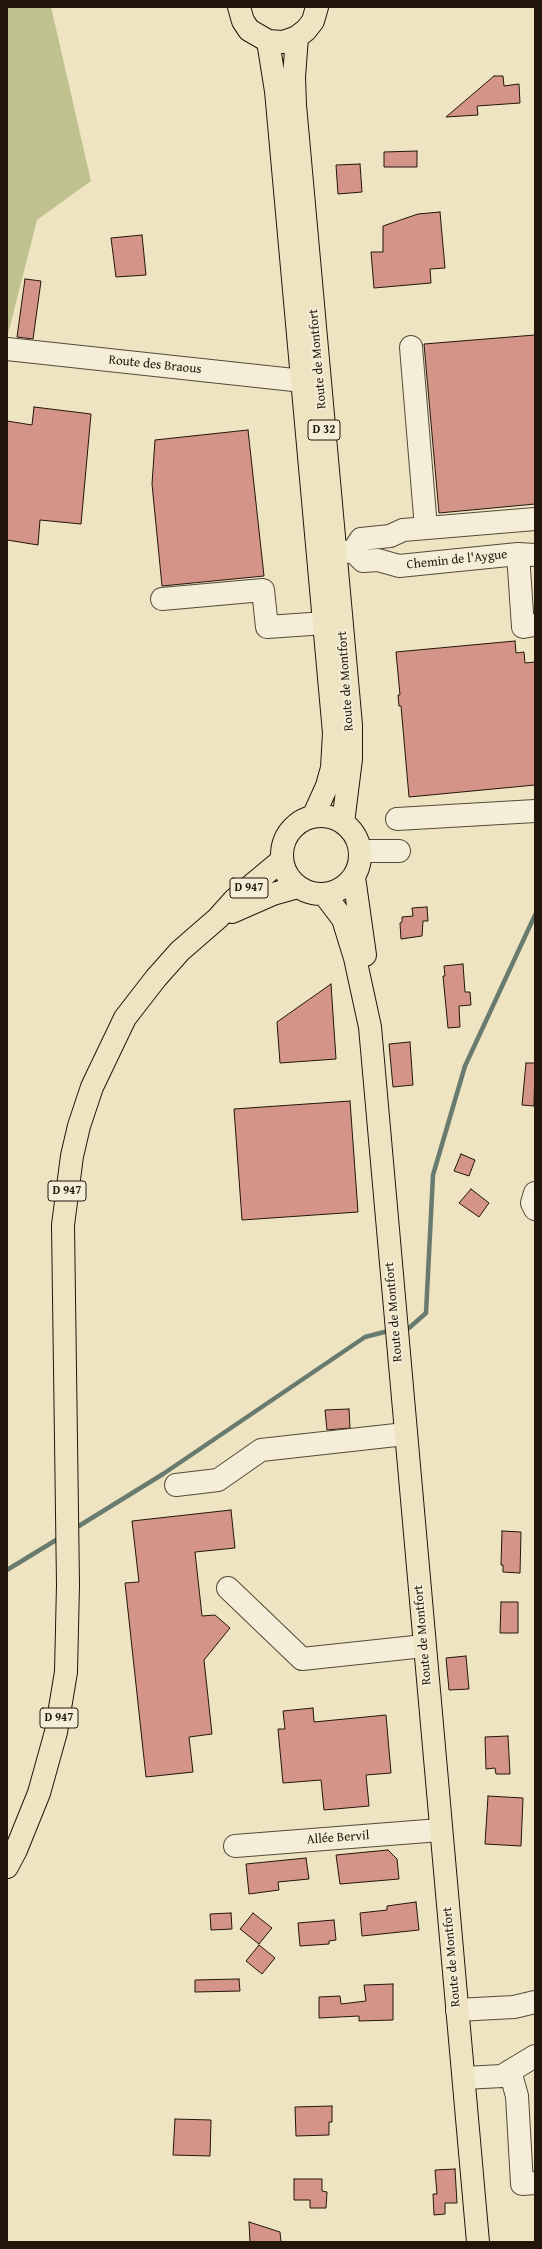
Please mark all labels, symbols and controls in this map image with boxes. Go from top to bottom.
street label: Route de Montfort [306,308,330,410]
street label: Route des Braous [108,352,202,378]
road number: D 32 [308,420,340,440]
street label: Chemin de l'Aygue [406,547,508,573]
street label: Route de Montfort [335,630,357,732]
road number: D 947 [230,878,268,898]
road number: D 947 [48,1181,86,1201]
street label: Route de Montfort [382,1261,406,1363]
street label: Route de Montfort [411,1584,435,1686]
road number: D 947 [40,1708,78,1728]
street label: Allée Bervil [306,1828,370,1848]
street label: Route de Montfort [440,1906,464,2008]

